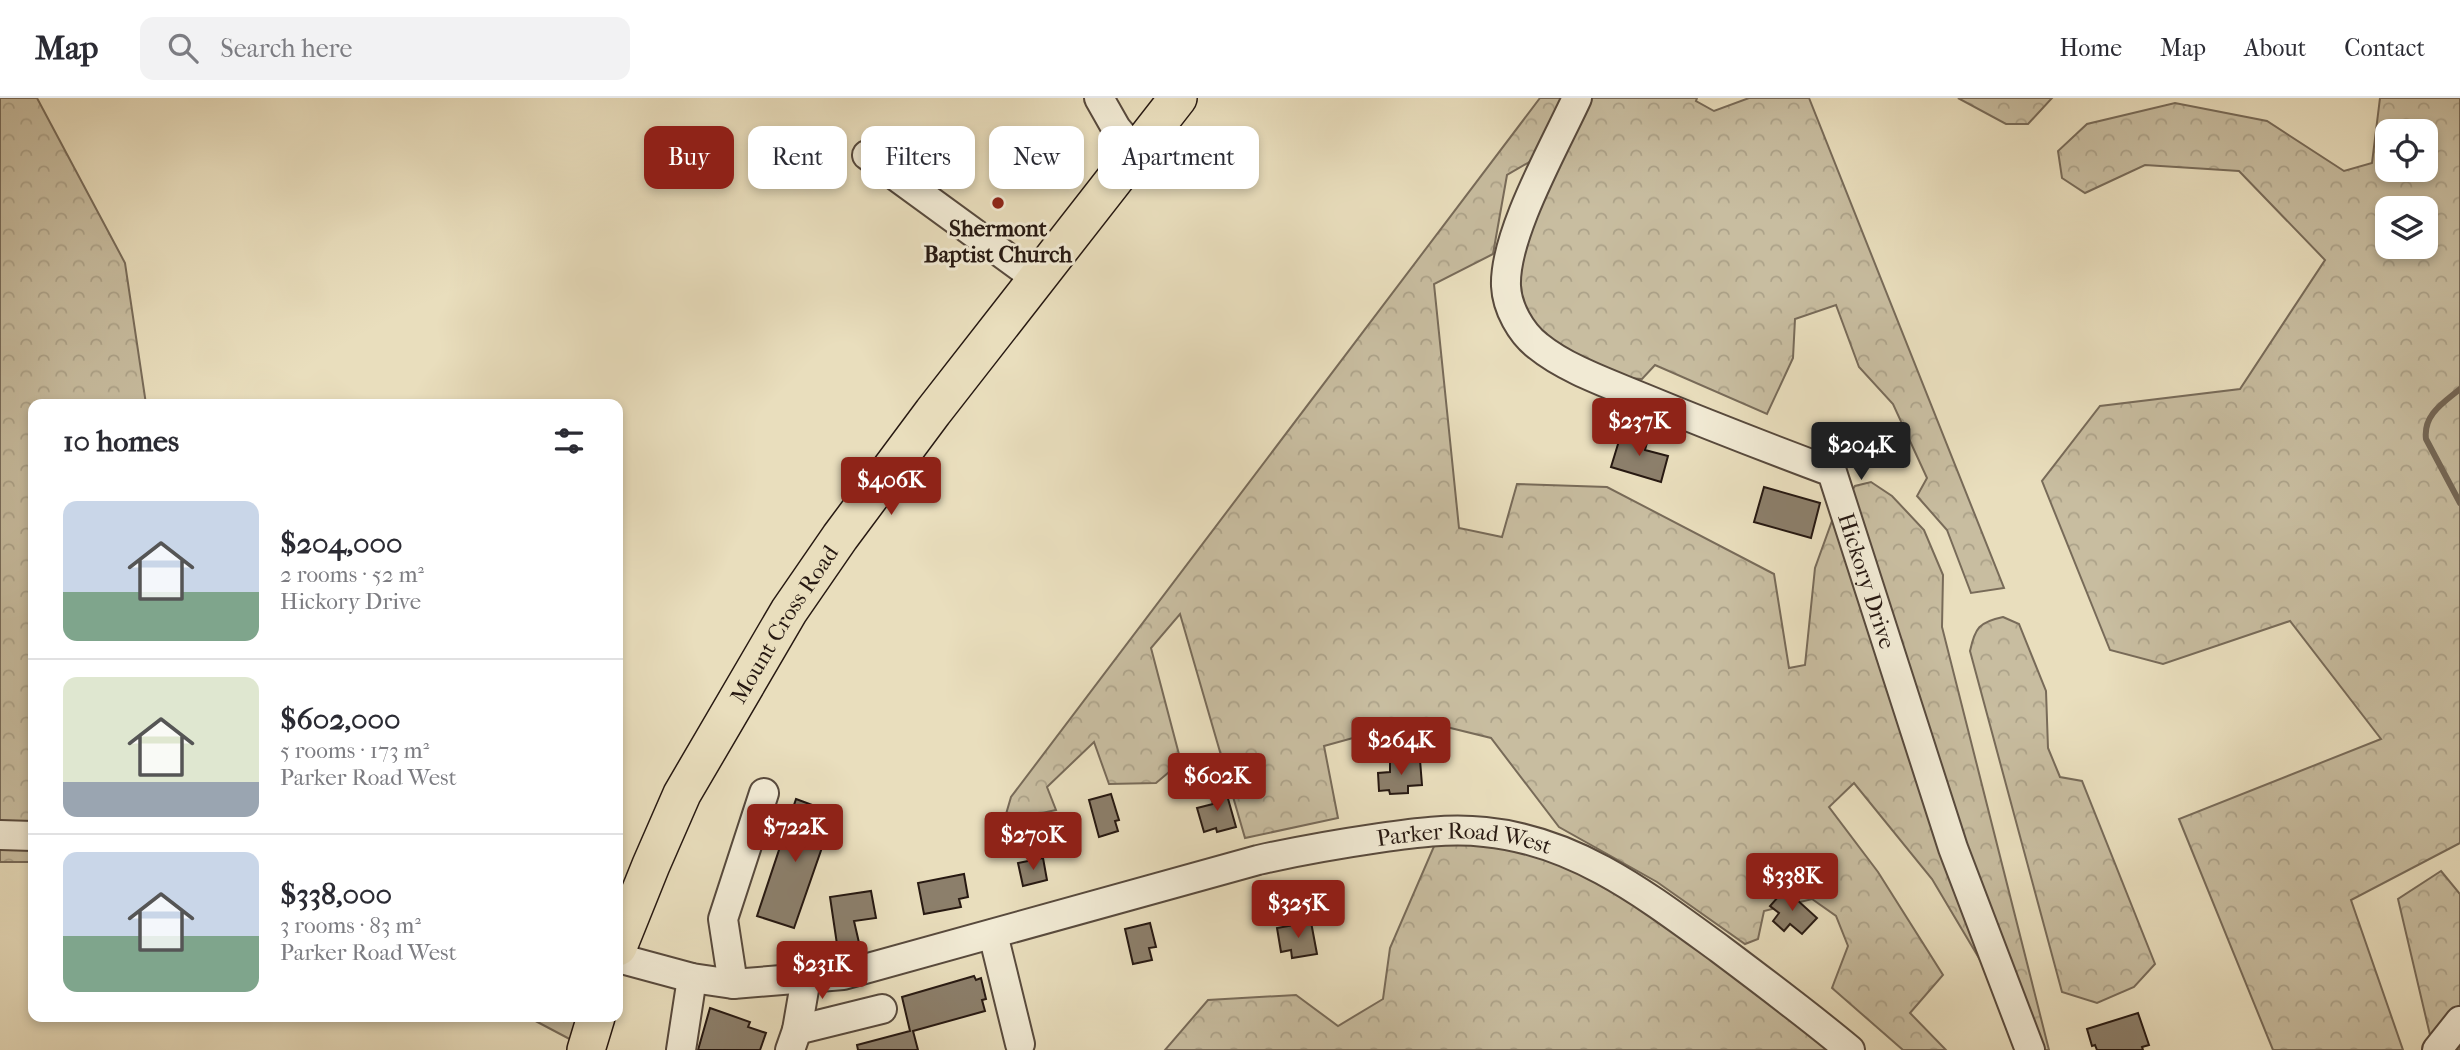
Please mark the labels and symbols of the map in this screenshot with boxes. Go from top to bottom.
marker: Shermont Baptist Church [990,195,1006,211]
place label: Shermont Baptist Church [924,215,1073,268]
pin: $237K [1590,398,1688,458]
pin: $204K [1812,422,1910,482]
pin: $406K [842,458,940,517]
street label: Hickory Drive [1832,510,1901,652]
street label: Mount Cross Road [725,540,844,708]
pin: $264K [1352,718,1450,777]
pin: $602K [1168,754,1266,813]
pin: $722K [746,804,844,864]
pin: $270K [984,812,1082,872]
street label: Parker Road West [1375,817,1555,860]
pin: $338K [1743,854,1841,913]
pin: $325K [1249,880,1347,940]
pin: $231K [773,942,871,1001]

